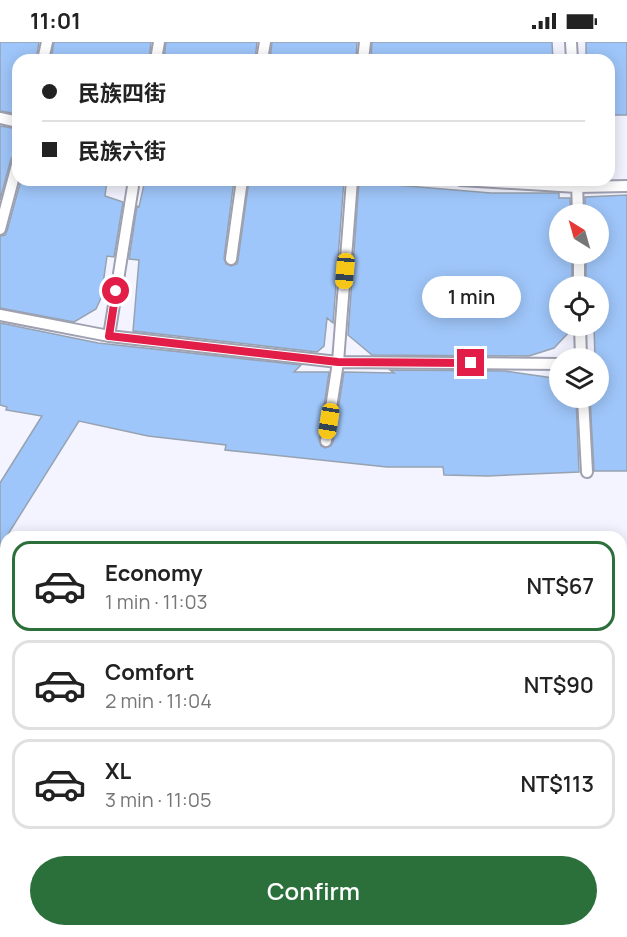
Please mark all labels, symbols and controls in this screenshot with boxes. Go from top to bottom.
text: 11:01 [30,6,81,36]
text: 民族四街 [78,78,166,108]
text: 民族六街 [78,136,166,166]
north arrow [549,204,609,264]
map controls [549,204,609,408]
car [334,252,356,290]
callout: 1 min [422,276,520,318]
button: locate [549,276,609,336]
route start [102,277,129,304]
text: 1 min [448,283,495,310]
button: layers [549,348,609,408]
route end [457,349,484,376]
car [317,402,341,440]
text: Economy [105,558,203,588]
icon: car [33,559,87,613]
text: NT$67 [526,571,594,601]
text: 1 min · 11:03 [105,588,208,615]
text: Comfort [105,657,194,687]
icon: car [33,658,87,712]
text: NT$90 [524,670,594,700]
text: 2 min · 11:04 [105,687,212,714]
text: XL [105,756,131,786]
icon: car [33,757,87,811]
text: NT$113 [520,769,594,799]
text: 3 min · 11:05 [105,786,211,813]
button: Confirm [30,856,597,925]

